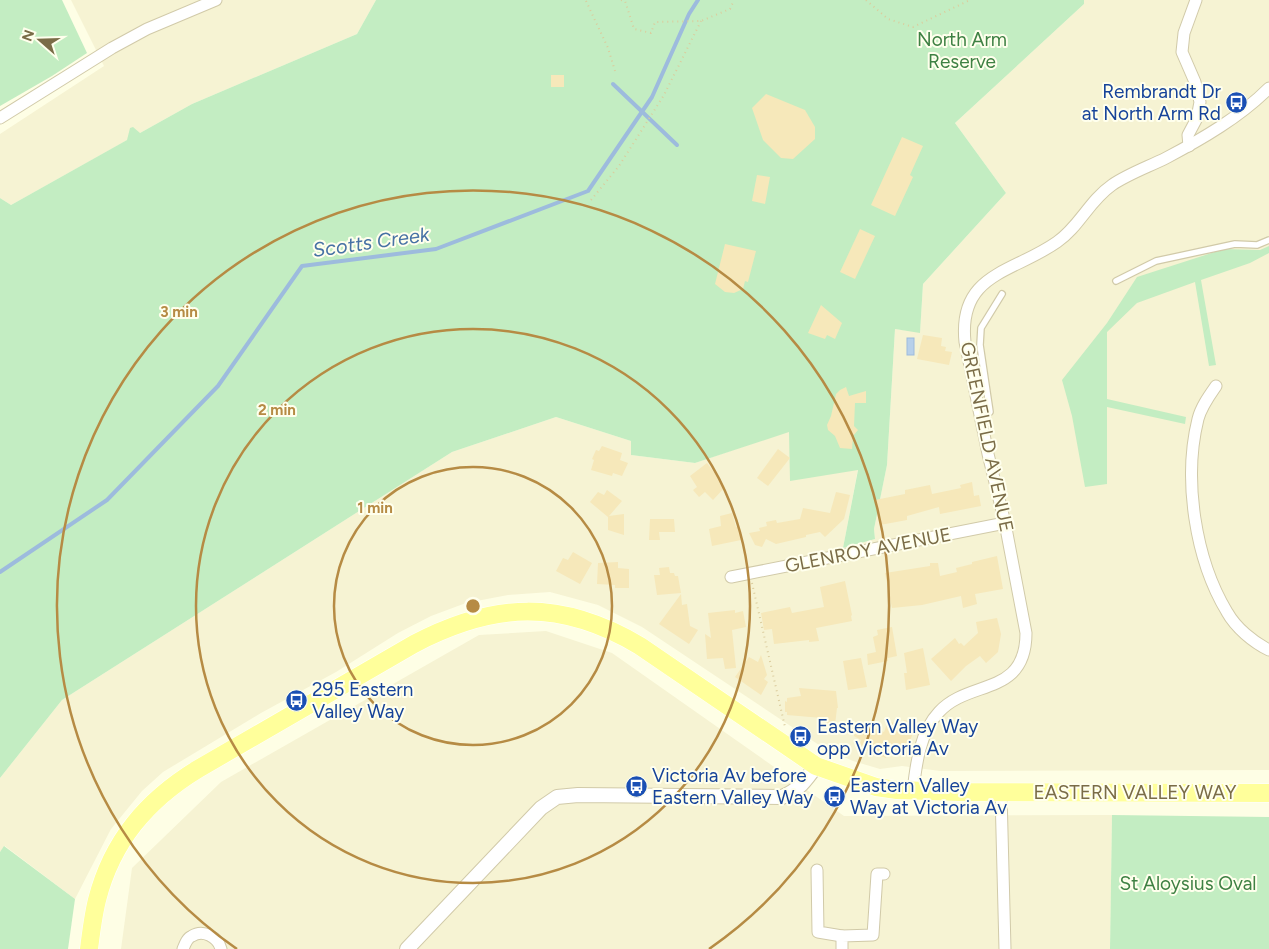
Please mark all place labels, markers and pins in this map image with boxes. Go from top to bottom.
place label: Rembrandt Dr at North Arm Rd [1082,80,1222,125]
bus stop icon: Rembrandt Dr at North Arm Rd [1225,90,1249,114]
centre of rings [464,597,482,615]
place label: 295 Eastern Valley Way [312,678,413,723]
bus stop icon: 295 Eastern Valley Way [284,688,308,712]
place label: Eastern Valley Way opp Victoria Av [817,715,978,760]
bus stop icon: Eastern Valley Way opp Victoria Av [789,725,813,749]
place label: Victoria Av before Eastern Valley Way [652,764,813,809]
bus stop icon: Victoria Av before Eastern Valley Way [624,774,648,798]
place label: Eastern Valley Way at Victoria Av [850,774,1007,819]
bus stop icon: Eastern Valley Way at Victoria Av [822,784,846,808]

